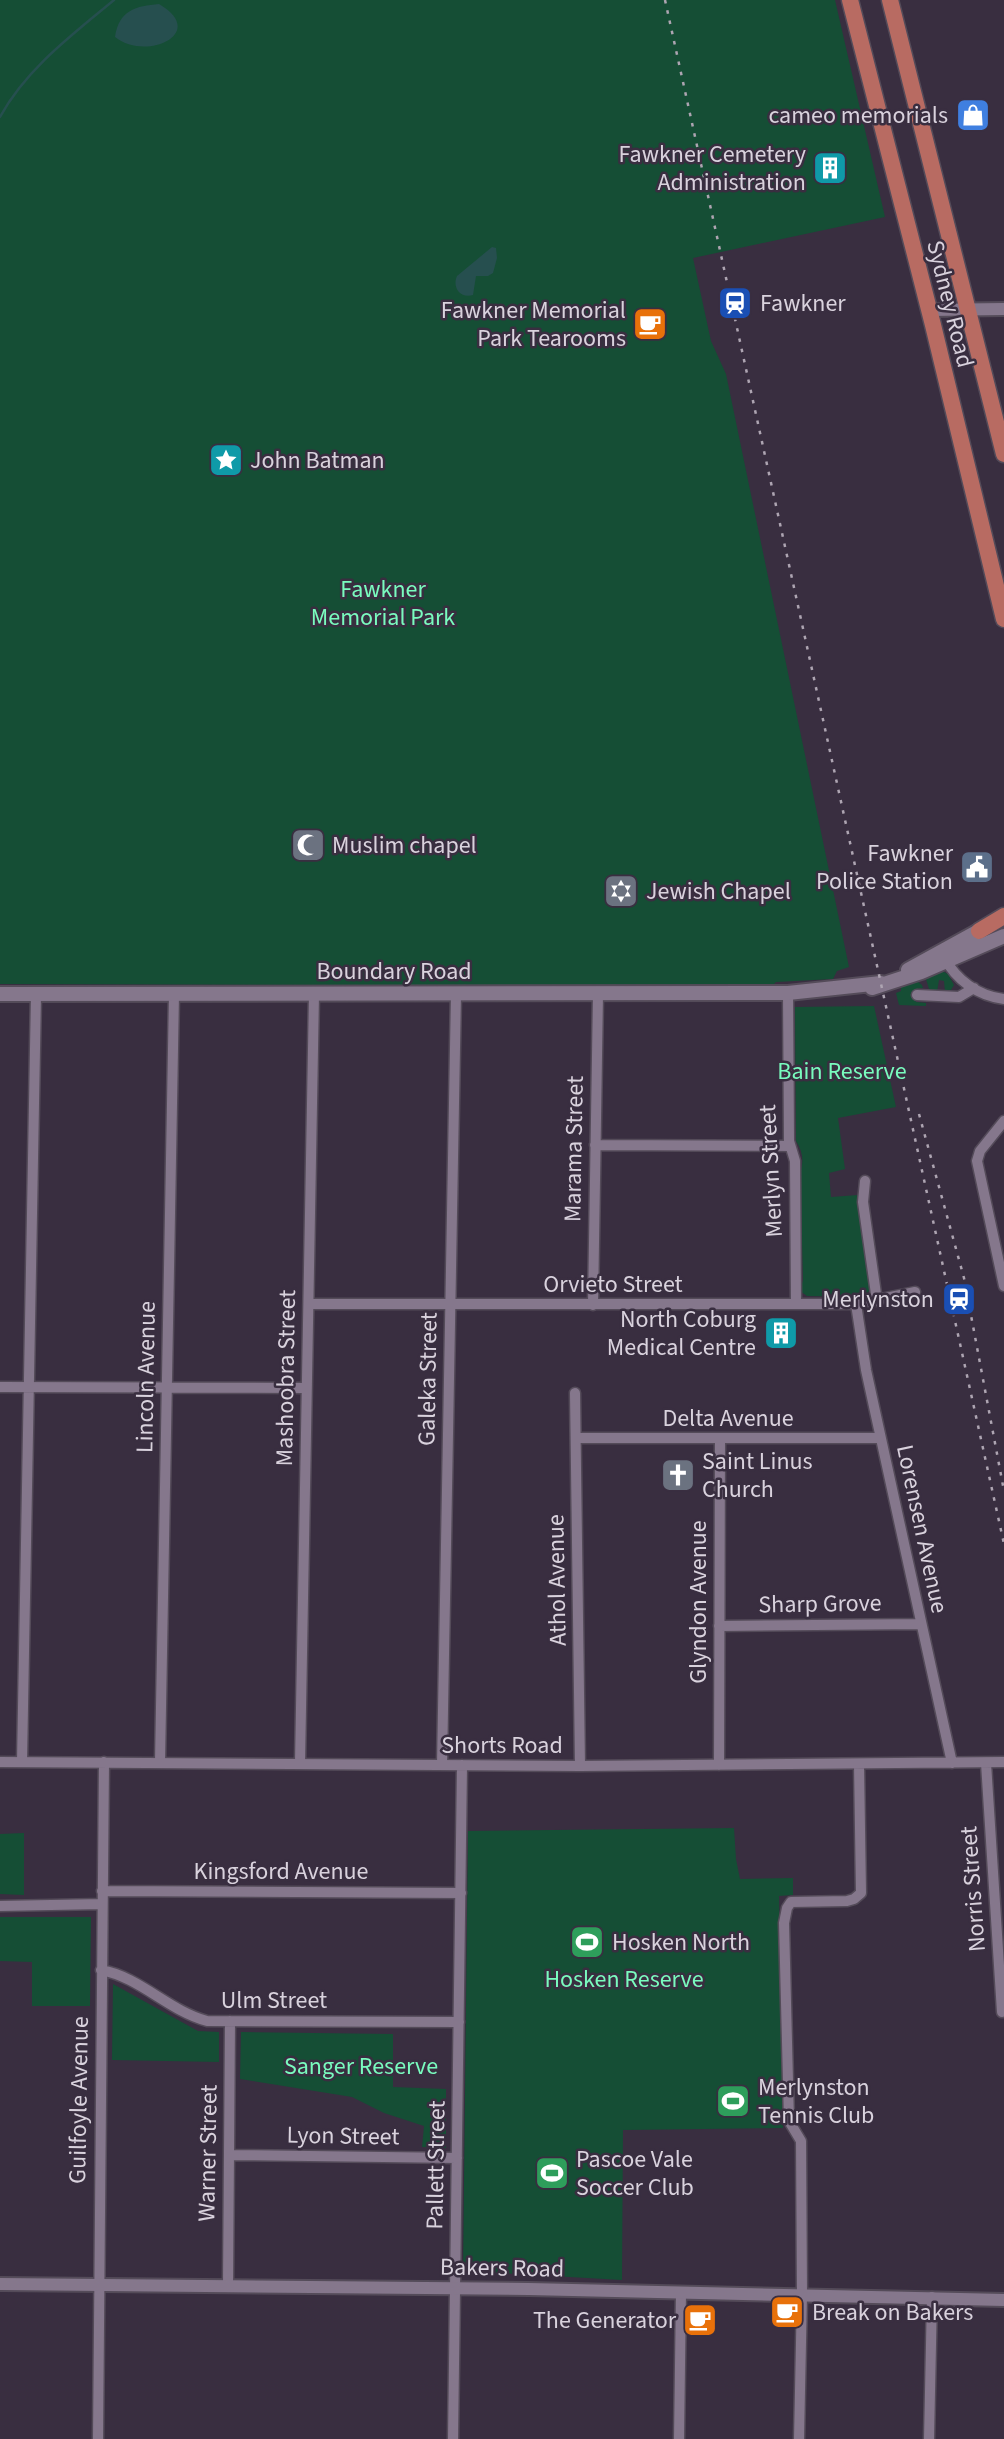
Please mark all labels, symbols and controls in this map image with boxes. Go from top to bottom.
shop icon: cameo memorials [954,96,992,134]
place label: cameo memorials [768,98,948,133]
place label: Fawkner Cemetery Administration [619,137,806,200]
building icon: Fawkner Cemetery Administration [811,149,849,187]
street label: Sydney Road [917,237,983,371]
station icon: Fawkner [716,284,754,322]
place label: Fawkner [760,286,846,321]
place label: Fawkner Memorial Park Tearooms [441,293,626,356]
cafe icon: Fawkner Memorial Park Tearooms [631,305,669,343]
place icon: John Batman [207,441,245,479]
place label: John Batman [250,443,385,478]
park label: Fawkner Memorial Park [311,572,455,635]
mosque icon: Muslim chapel [289,826,327,864]
place label: Muslim chapel [332,828,477,863]
place label: Fawkner Police Station [816,836,954,899]
public building icon: Fawkner Police Station [958,848,996,886]
synagogue icon: Jewish Chapel [602,872,640,910]
place label: Jewish Chapel [646,874,791,909]
street label: Boundary Road [316,954,472,989]
park label: Bain Reserve [777,1054,907,1089]
street label: Marama Street [555,1076,593,1222]
street label: Merlyn Street [750,1104,792,1238]
street label: Orvieto Street [543,1267,683,1302]
station icon: Merlynston [940,1280,978,1318]
place label: Merlynston [822,1282,934,1317]
street label: Mashoobra Street [267,1289,305,1467]
street label: Lincoln Avenue [127,1301,165,1453]
place label: North Coburg Medical Centre [607,1302,756,1365]
street label: Galeka Street [409,1312,447,1446]
building icon: North Coburg Medical Centre [762,1314,800,1352]
street label: Delta Avenue [662,1401,794,1436]
street label: Lorensen Avenue [887,1442,957,1616]
place label: Saint Linus Church [702,1444,813,1507]
church icon: Saint Linus Church [659,1456,697,1494]
street label: Athol Avenue [538,1514,576,1646]
street label: Glyndon Avenue [681,1520,716,1684]
street label: Sharp Grove [758,1585,882,1623]
street label: Shorts Road [441,1728,563,1763]
street label: Norris Street [951,1825,995,1953]
street label: Kingsford Avenue [193,1854,369,1889]
sports icon: Hosken North [568,1923,606,1961]
place label: Hosken North [612,1925,750,1960]
park label: Hosken Reserve [544,1962,704,1997]
street label: Ulm Street [221,1983,327,2018]
street label: Guilfoyle Avenue [60,2016,98,2184]
park label: Sanger Reserve [284,2049,438,2084]
place label: Merlynston Tennis Club [758,2070,874,2133]
sports icon: Merlynston Tennis Club [714,2082,752,2120]
street label: Warner Street [189,2084,227,2222]
street label: Pallett Street [417,2100,455,2230]
street label: Lyon Street [286,2118,400,2154]
place label: Pascoe Vale Soccer Club [576,2142,694,2205]
sports icon: Pascoe Vale Soccer Club [533,2154,571,2192]
street label: Bakers Road [440,2249,564,2287]
cafe icon: Break on Bakers [768,2293,806,2331]
place label: Break on Bakers [812,2295,973,2330]
cafe icon: The Generator [681,2301,719,2339]
place label: The Generator [533,2303,677,2338]

